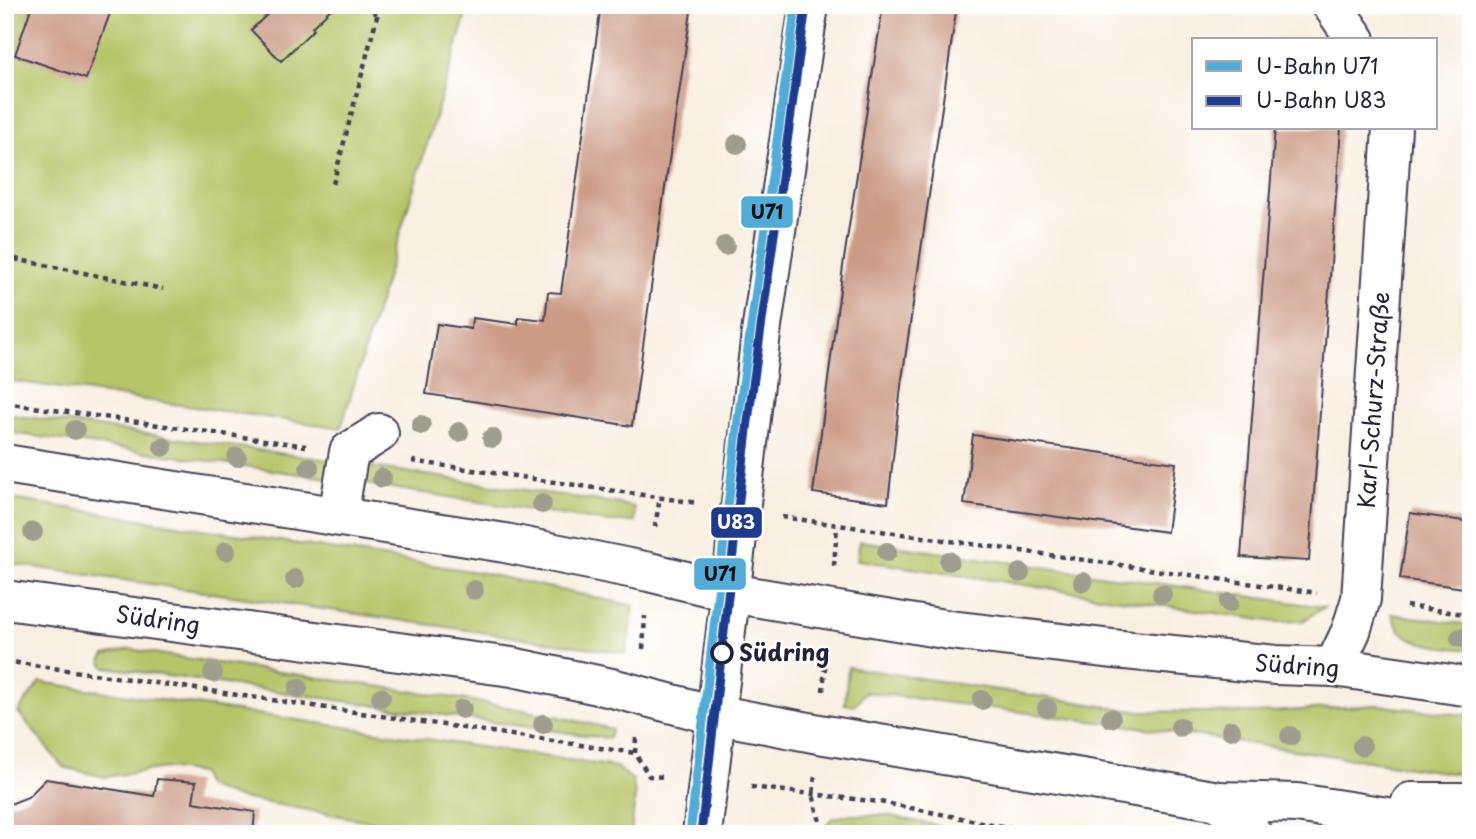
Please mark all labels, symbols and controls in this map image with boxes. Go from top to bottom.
legend [1192,38,1438,130]
text: U-Bahn U71 [1256,49,1378,81]
text: U-Bahn U83 [1256,83,1386,115]
line badge: U71 [740,195,794,229]
text: U71 [751,197,783,225]
street label: Karl-Schurz-Straße [1347,290,1398,509]
line badge: U83 [710,506,763,539]
text: U83 [717,507,755,535]
line badge: U71 [693,557,747,591]
text: U71 [704,559,736,587]
street label: Südring [114,595,202,642]
place label: Südring [739,634,829,669]
marker: Südring [711,642,733,664]
street label: Südring [1254,644,1340,685]

